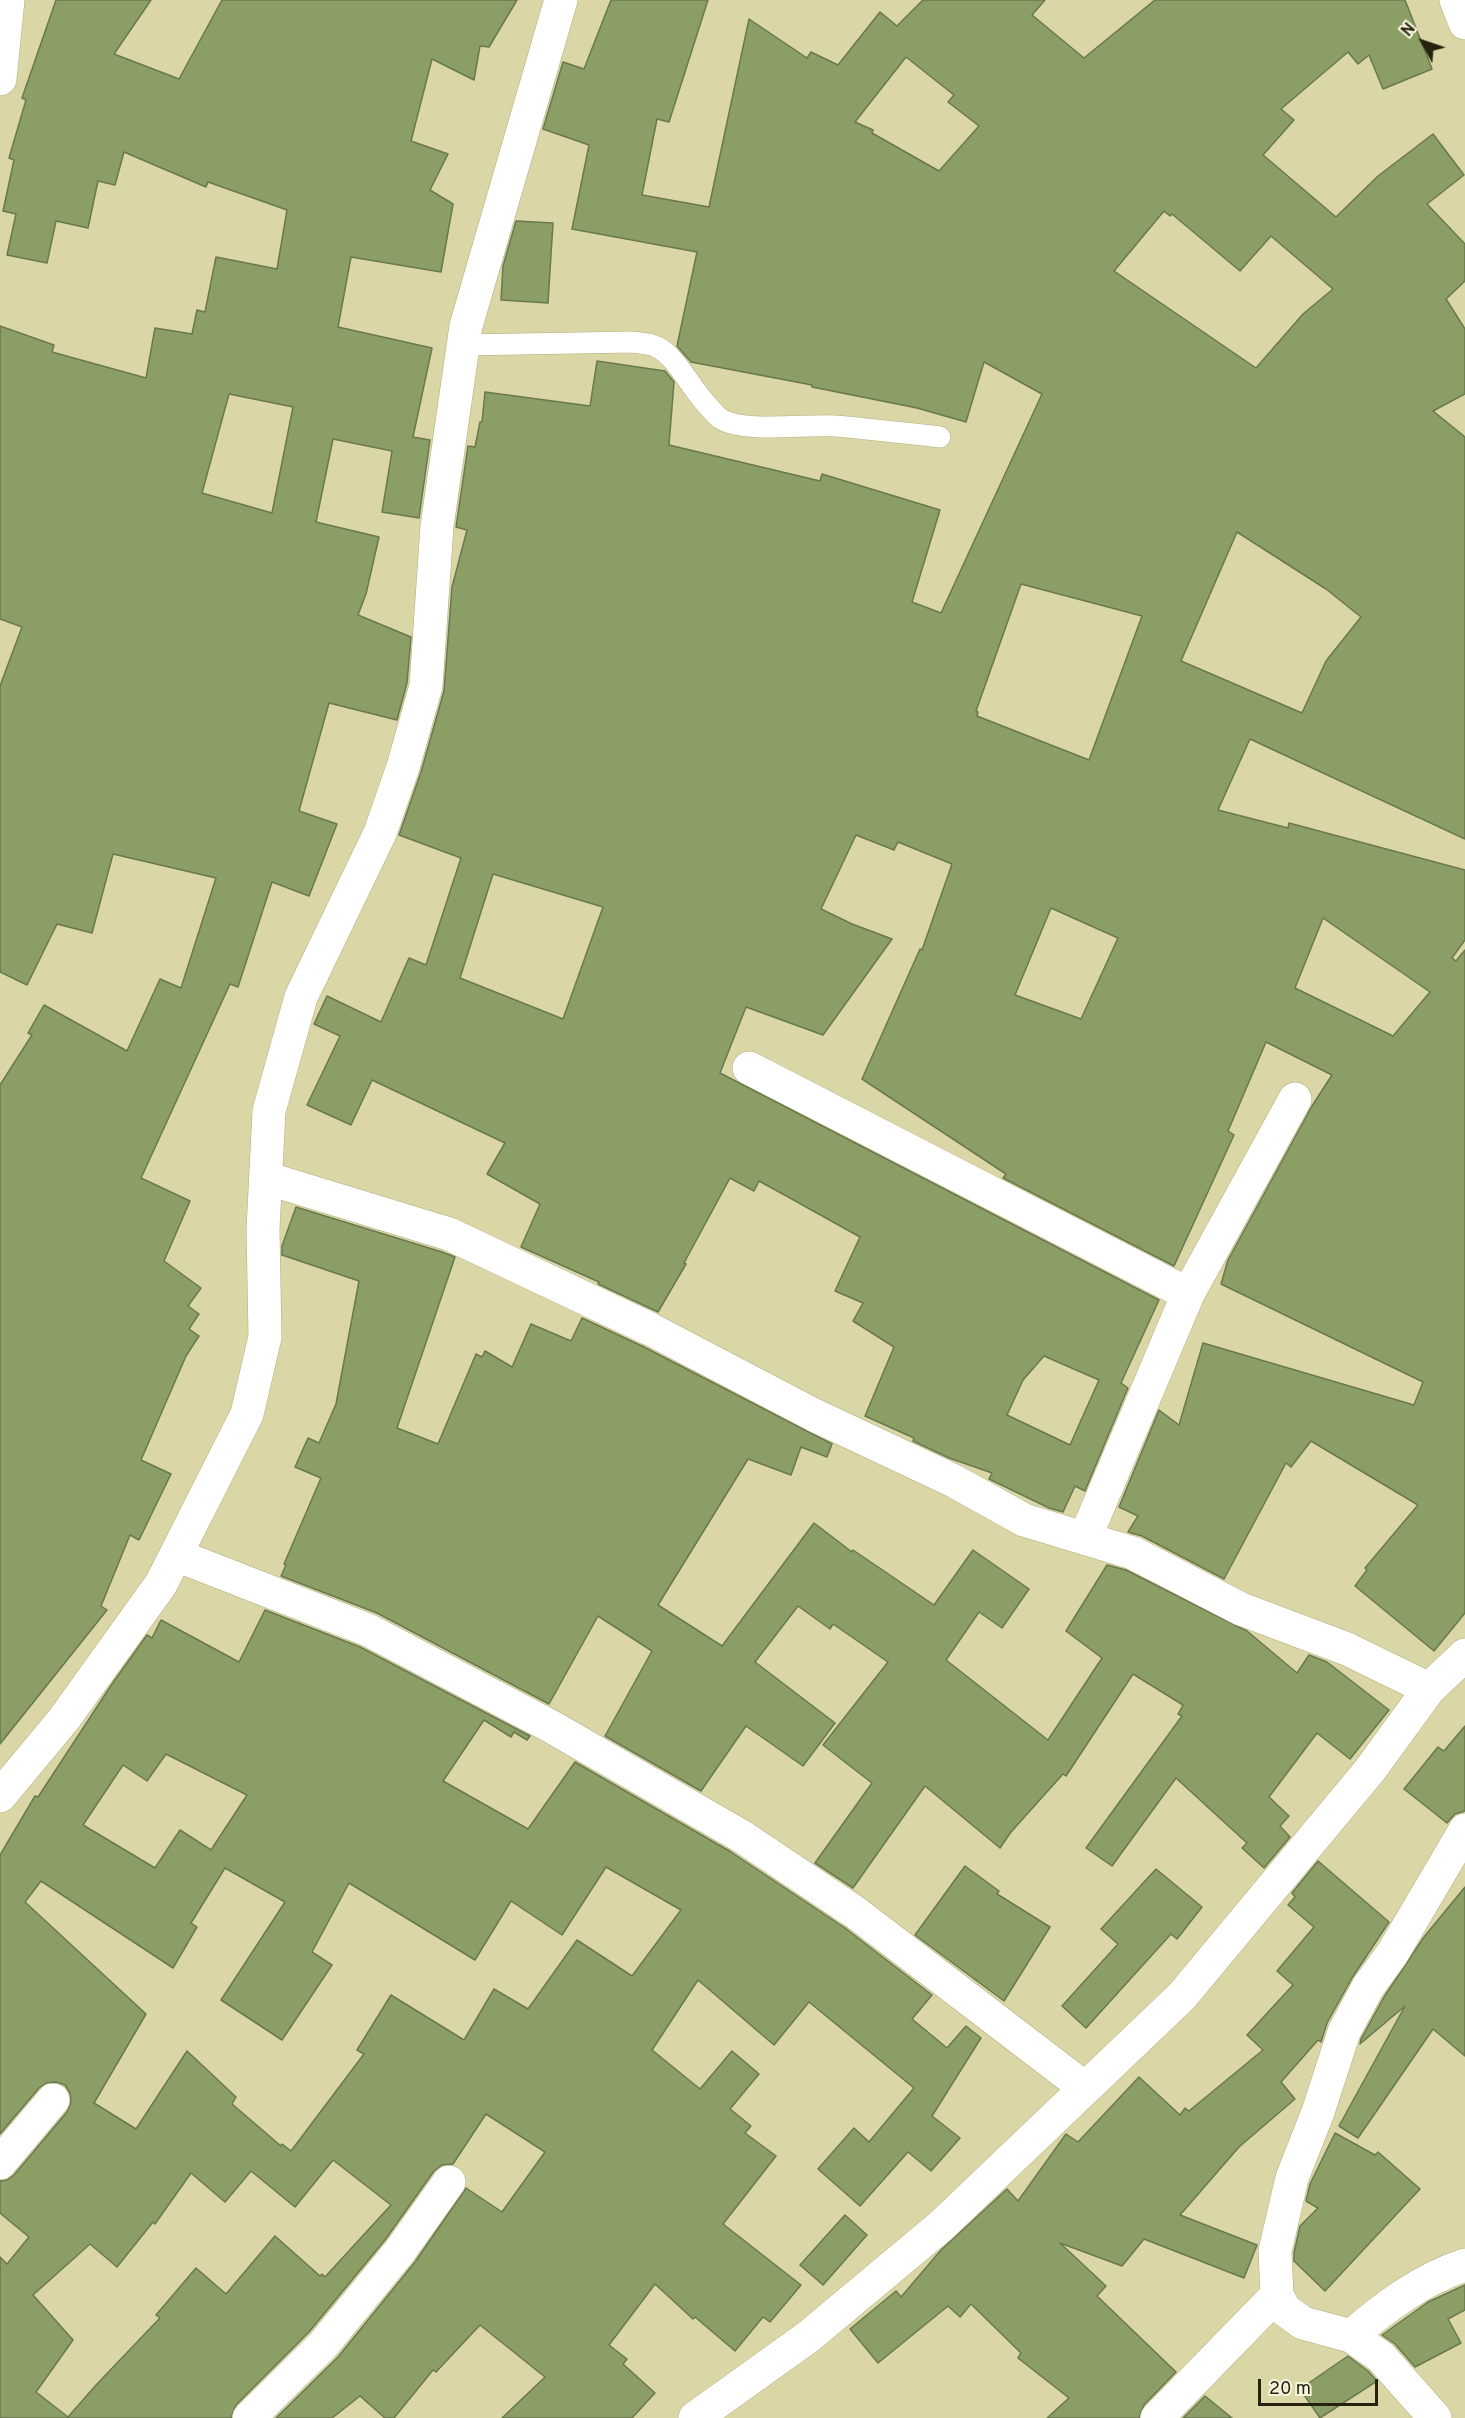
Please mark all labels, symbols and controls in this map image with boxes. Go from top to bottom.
north arrow [1393,12,1453,72]
text: N [1398,20,1421,41]
scale bar [1261,2367,1381,2405]
text: 20 m [1269,2378,1311,2401]

